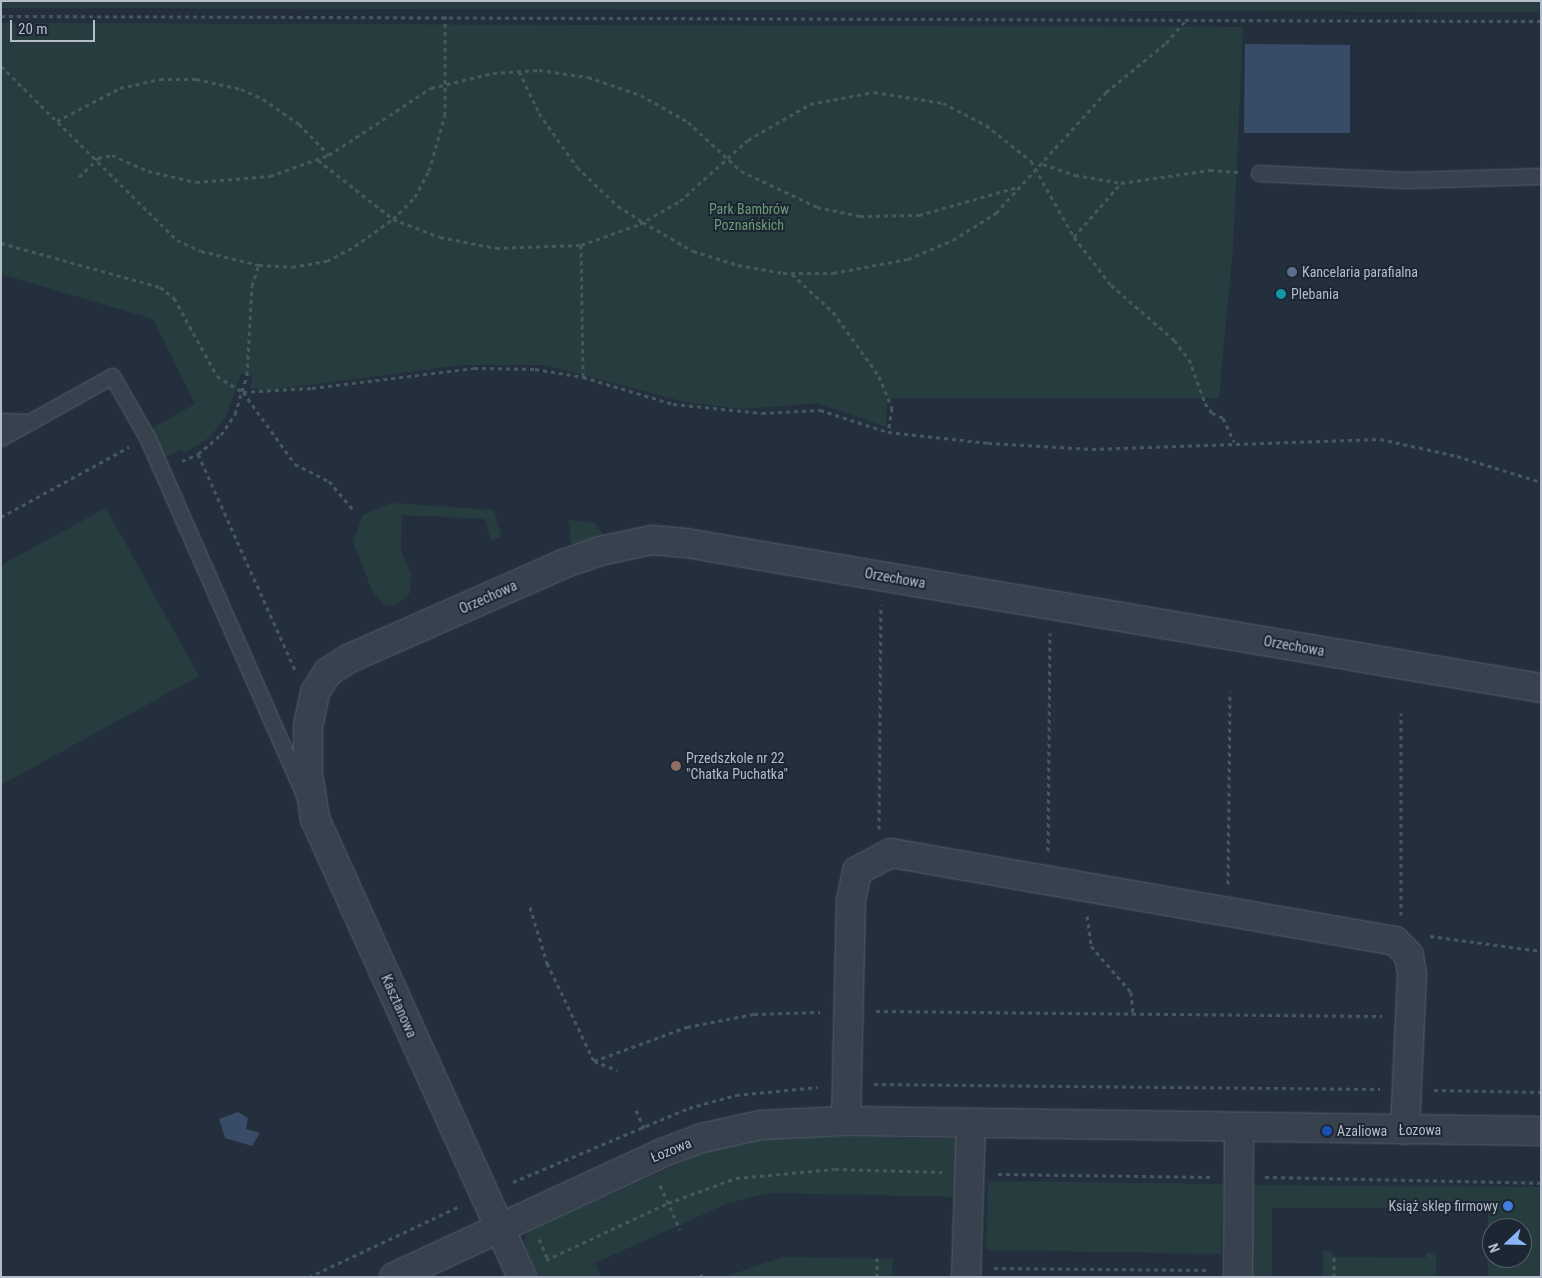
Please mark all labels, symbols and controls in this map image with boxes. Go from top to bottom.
scale bar [12,10,98,42]
text: 20 m [18,20,48,38]
park label: Park Bambrów Poznańskich [709,201,789,233]
place label: Kancelaria parafialna [1302,264,1418,280]
marker: Kancelaria parafialna [1286,266,1298,278]
place label: Plebania [1291,286,1339,302]
marker: Plebania [1275,288,1287,300]
street label: Orzechowa [863,564,927,592]
street label: Orzechowa [457,577,519,617]
street label: Orzechowa [1262,632,1326,660]
place label: Przedszkole nr 22 "Chatka Puchatka" [686,750,788,782]
marker: Przedszkole nr 22 "Chatka Puchatka" [670,760,682,772]
street label: Kasztanowa [378,972,420,1040]
street label: Łozowa [1399,1122,1441,1138]
place label: Azaliowa [1337,1123,1387,1139]
marker: Azaliowa [1321,1125,1333,1137]
street label: Łozowa [648,1134,694,1166]
place label: Książ sklep firmowy [1388,1198,1498,1214]
marker: Książ sklep firmowy [1502,1200,1514,1212]
north arrow [1482,1218,1532,1268]
text: N [1485,1241,1503,1255]

